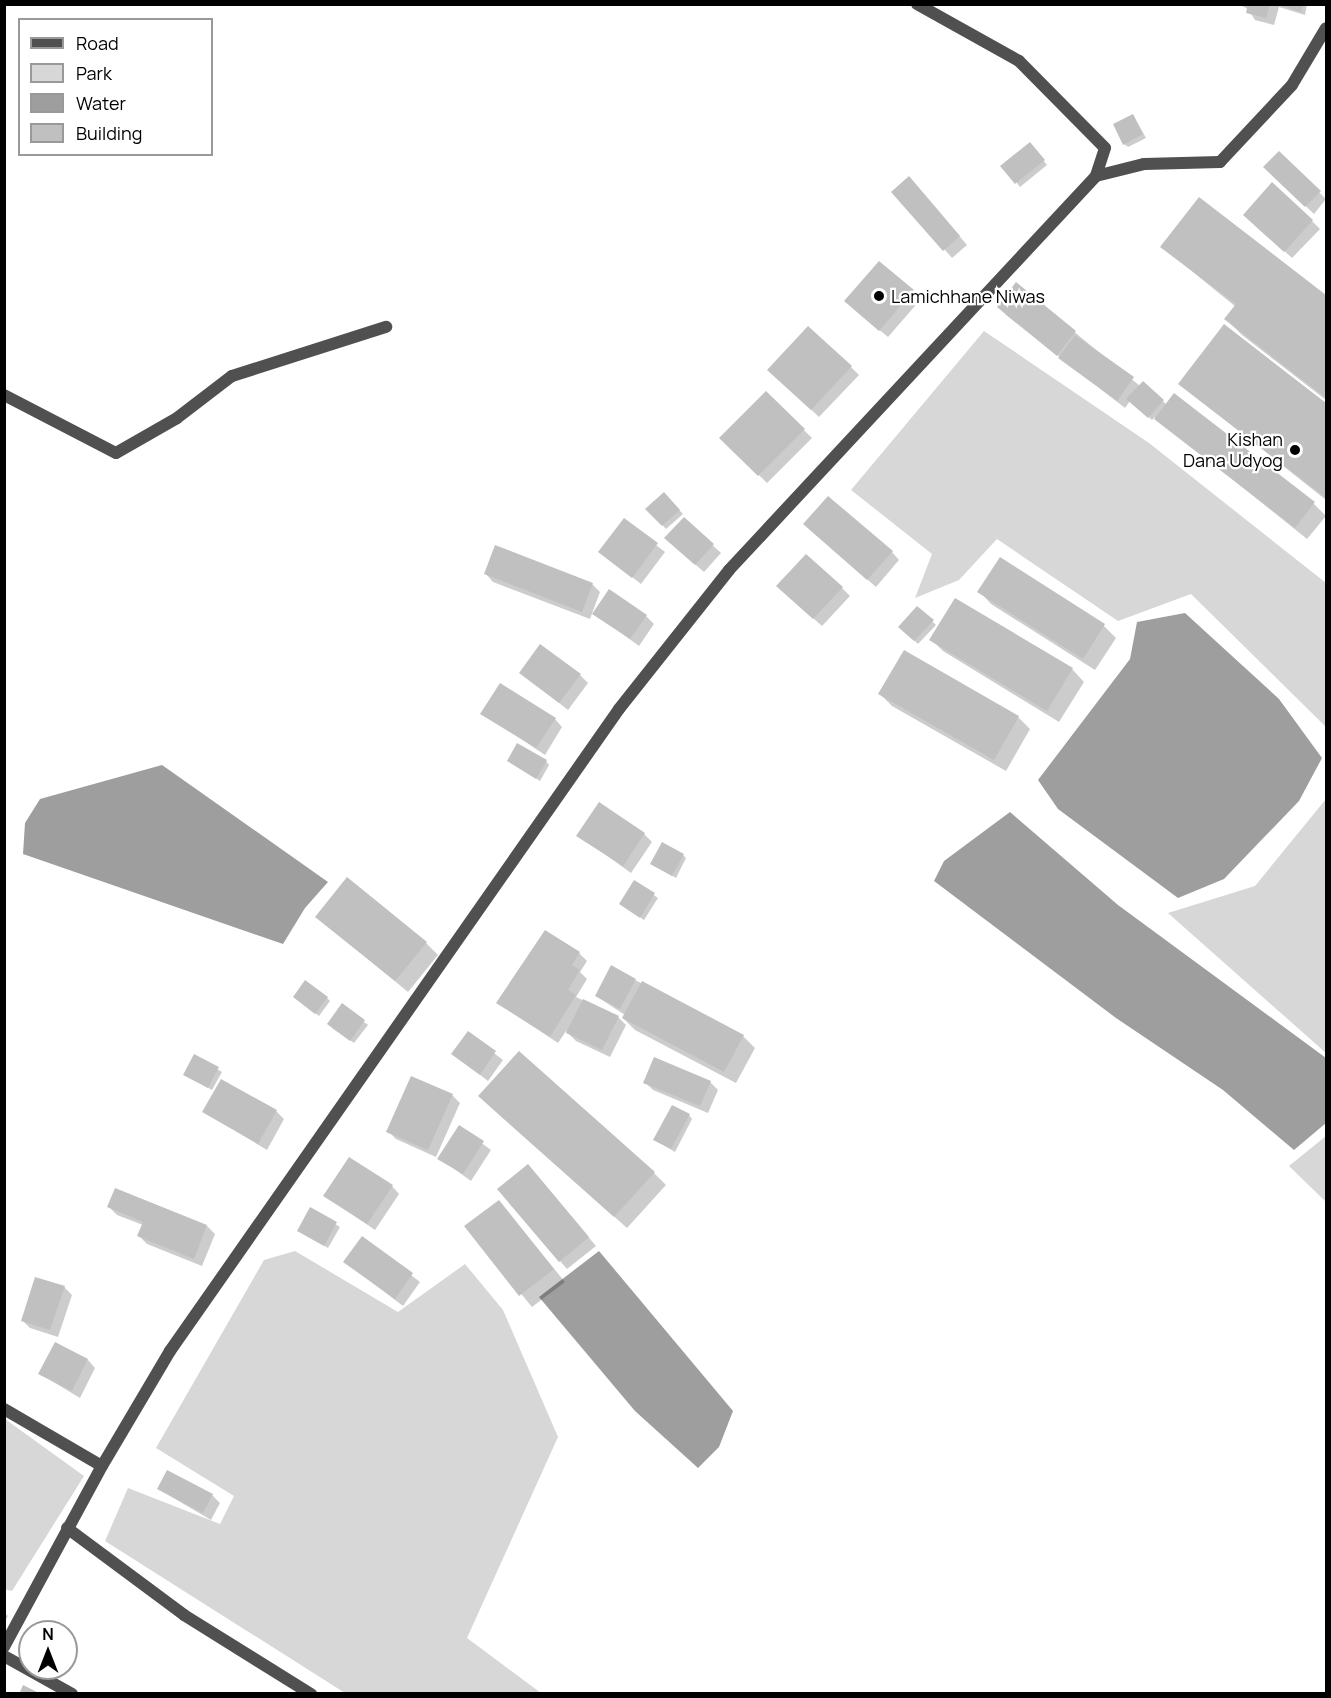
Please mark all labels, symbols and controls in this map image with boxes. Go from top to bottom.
legend [18,18,213,156]
text: Road [76,31,119,55]
text: Park [76,61,112,85]
text: Water [76,91,126,115]
text: Building [76,121,142,145]
place label: Lamichhane Niwas [891,285,1045,307]
marker: Lamichhane Niwas [872,289,886,303]
place label: Kishan Dana Udyog [1183,429,1283,472]
marker: Kishan Dana Udyog [1288,443,1302,457]
north arrow [18,1620,78,1680]
text: N [42,1623,54,1645]

